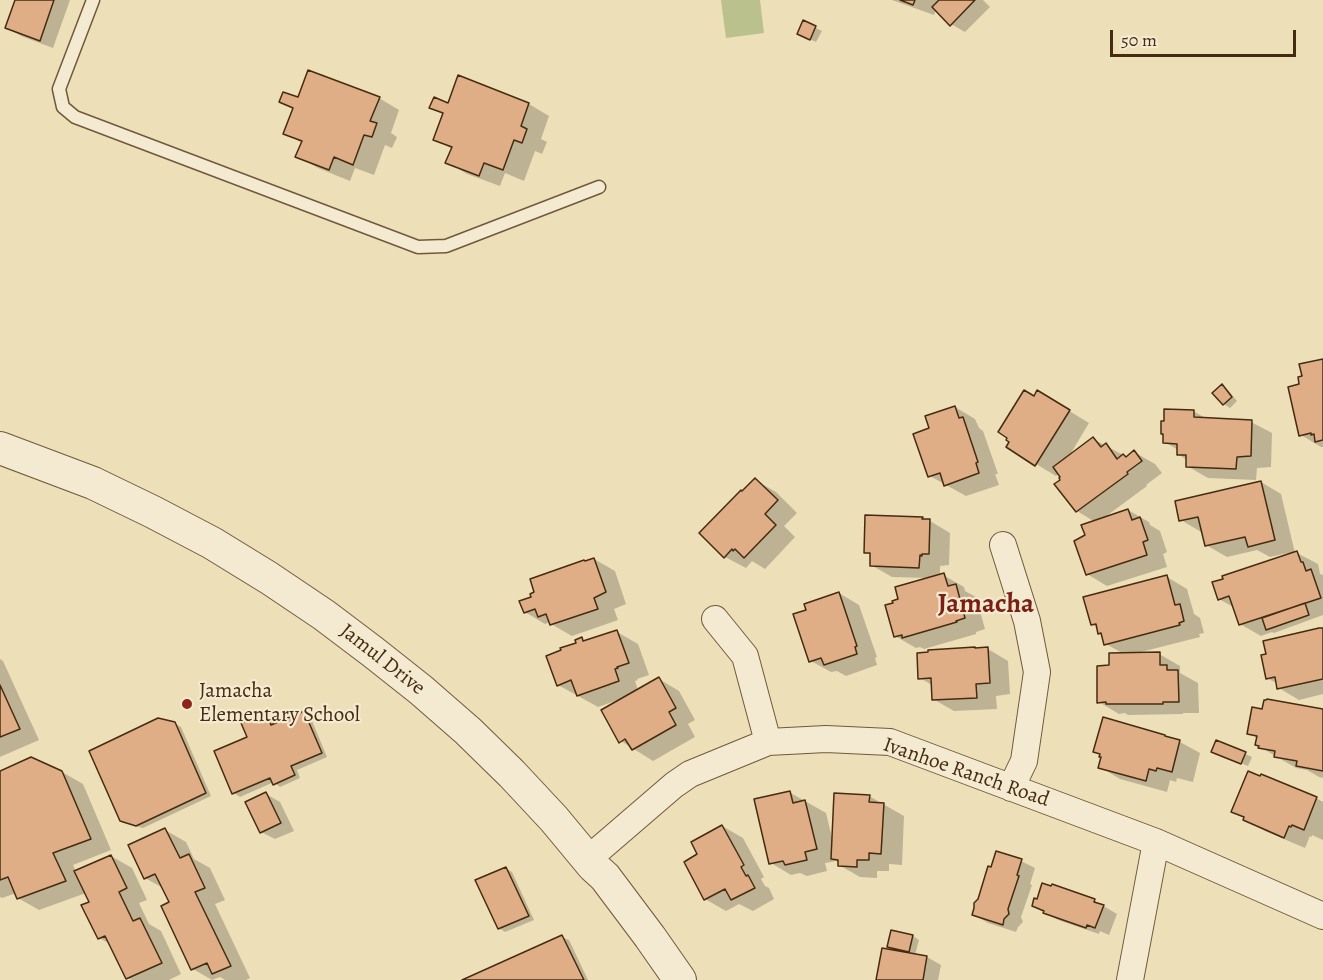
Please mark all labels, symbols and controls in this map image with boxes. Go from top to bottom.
scale bar [1113,18,1299,56]
text: 50 m [1121,28,1157,52]
district label: Jamacha [938,589,1034,621]
street label: Jamul Drive [334,619,430,701]
place label: Jamacha Elementary School [199,679,360,729]
marker: Jamacha Elementary School [180,697,194,711]
street label: Ivanhoe Ranch Road [880,733,1052,813]

